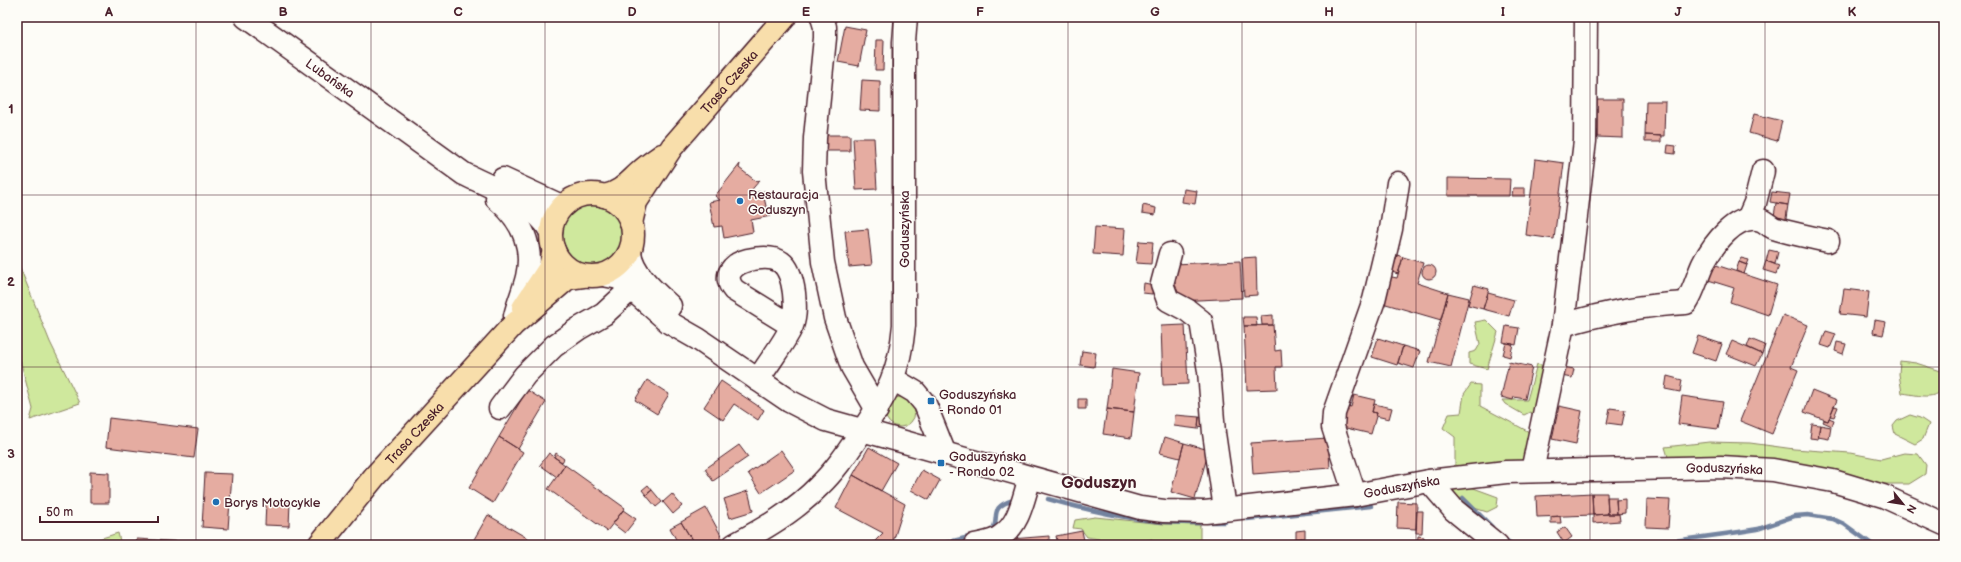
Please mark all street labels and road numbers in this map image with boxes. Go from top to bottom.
street label: Trasa Czeska [698,47,762,117]
street label: Lubańska [302,56,357,102]
street label: Goduszyńska [897,190,913,268]
street label: Trasa Czeska [382,399,448,468]
street label: Goduszyńska [1686,460,1764,478]
street label: Goduszyńska [1362,473,1441,502]

